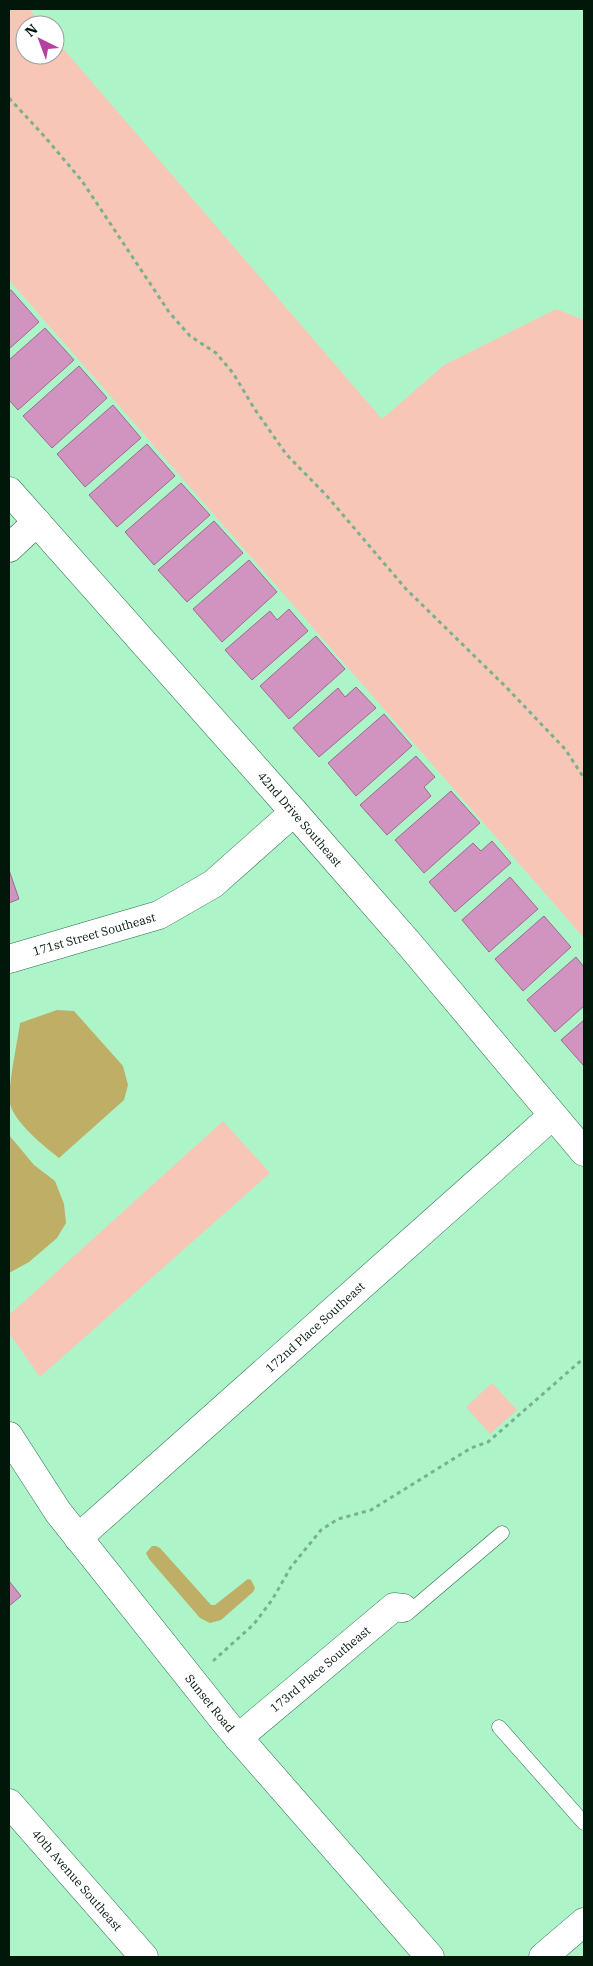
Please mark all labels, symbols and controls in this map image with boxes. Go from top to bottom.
north arrow [15,15,65,65]
text: N [21,20,41,41]
street label: 42nd Drive Southeast [255,768,345,870]
street label: 171st Street Southeast [31,909,157,959]
street label: 172nd Place Southeast [262,1278,368,1376]
street label: 173rd Place Southeast [267,1623,373,1715]
street label: Sunset Road [182,1671,238,1735]
street label: 40th Avenue Southeast [29,1826,125,1934]

